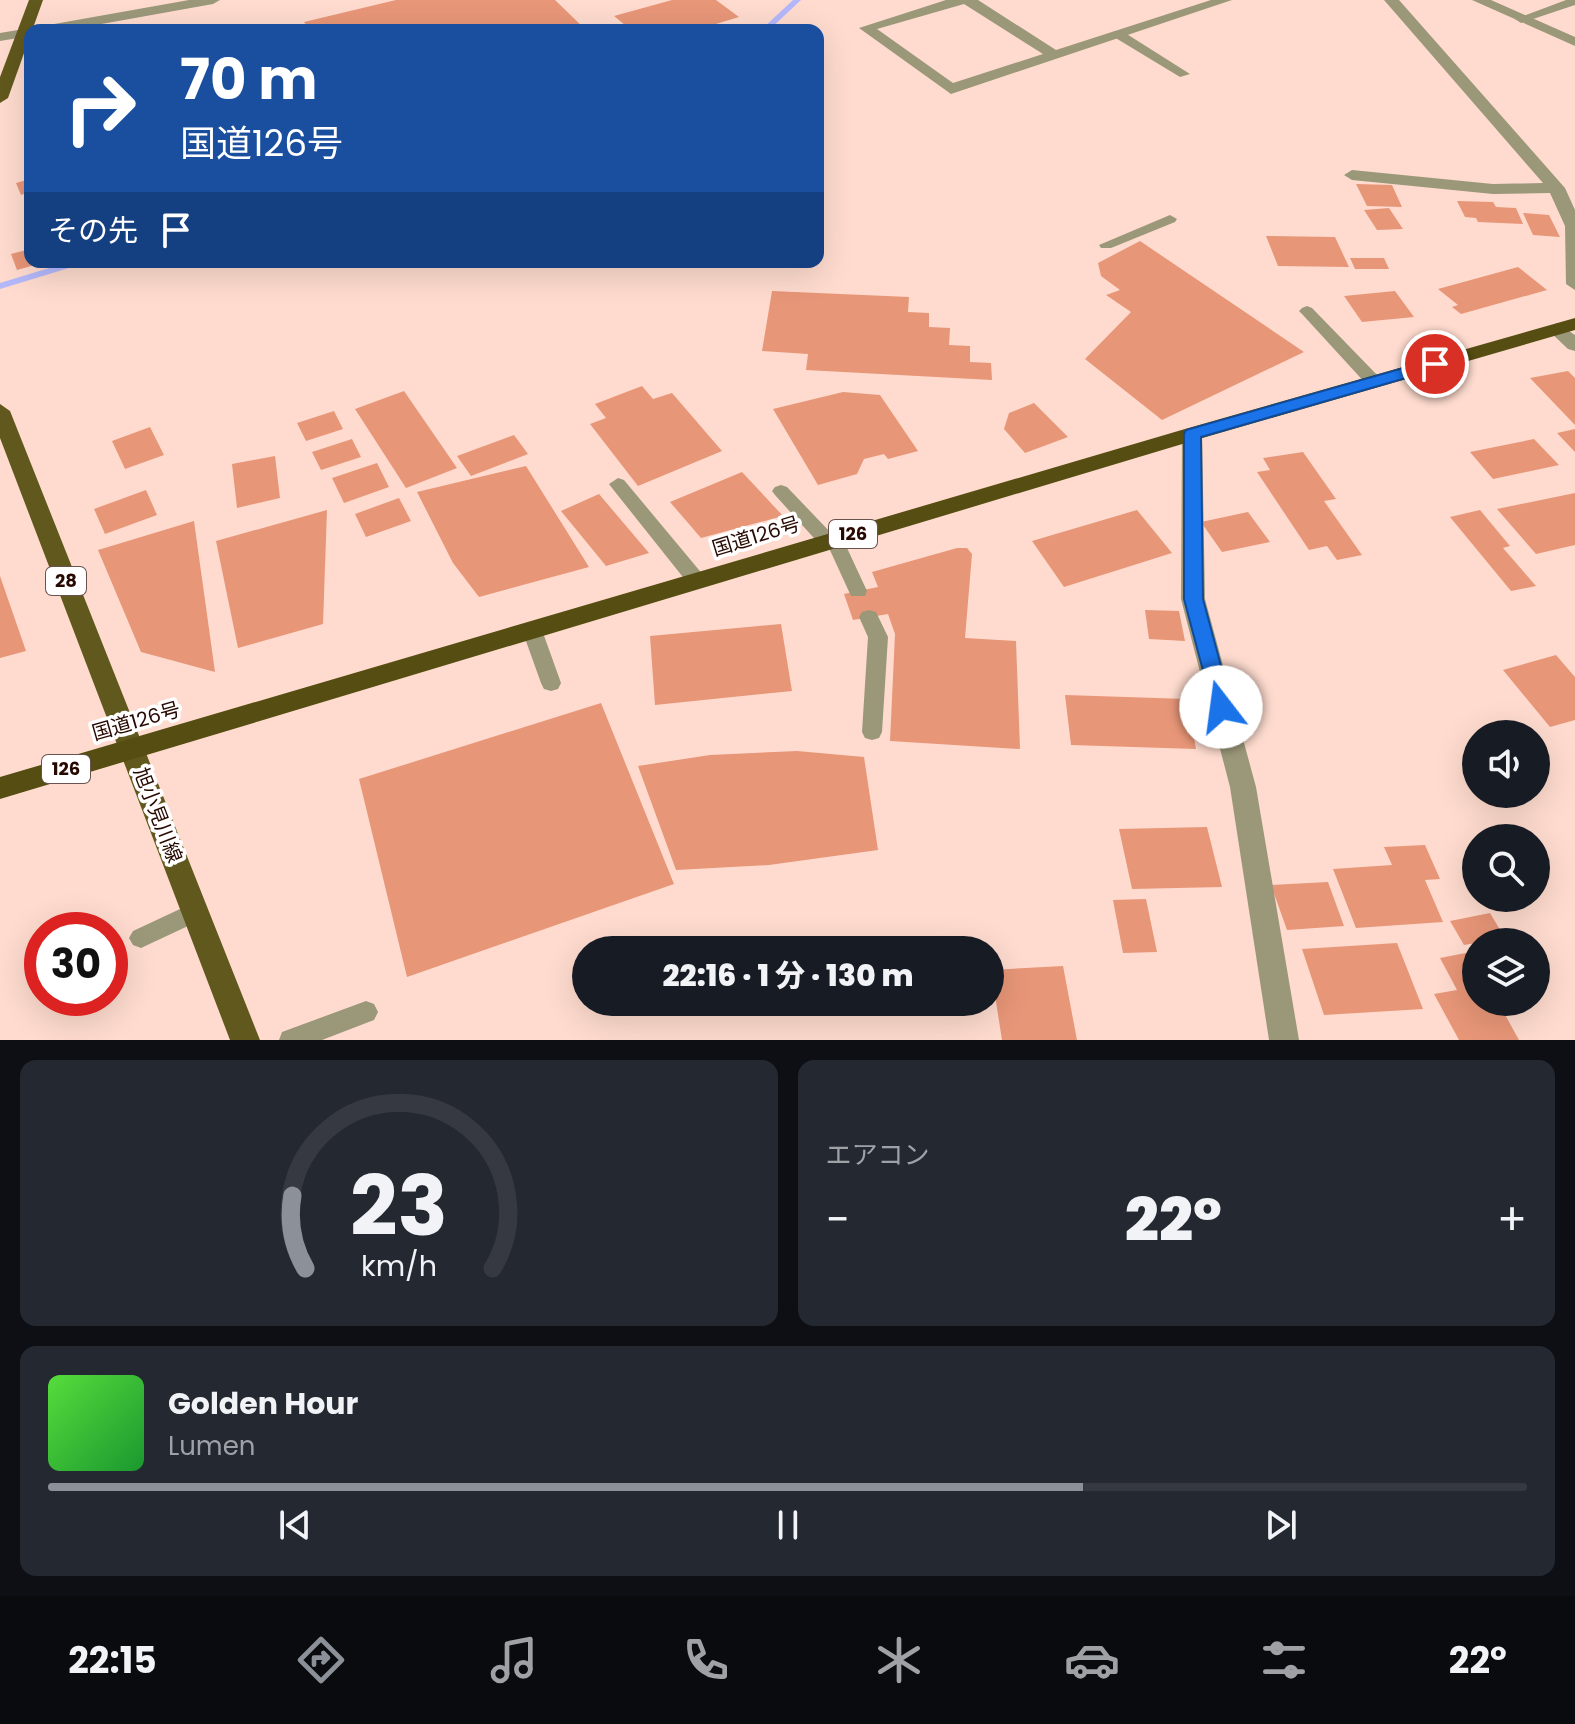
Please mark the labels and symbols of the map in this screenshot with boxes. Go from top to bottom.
pin [1401,330,1469,398]
street label: 国道126号 [709,509,803,563]
road number: 126 [829,520,877,548]
road number: 28 [46,567,86,595]
position arrow [1179,665,1263,749]
street label: 国道126号 [89,695,183,747]
road number: 126 [42,755,90,783]
street label: 旭小見川線 [127,763,189,867]
speed limit sign: 30 [24,912,128,1016]

